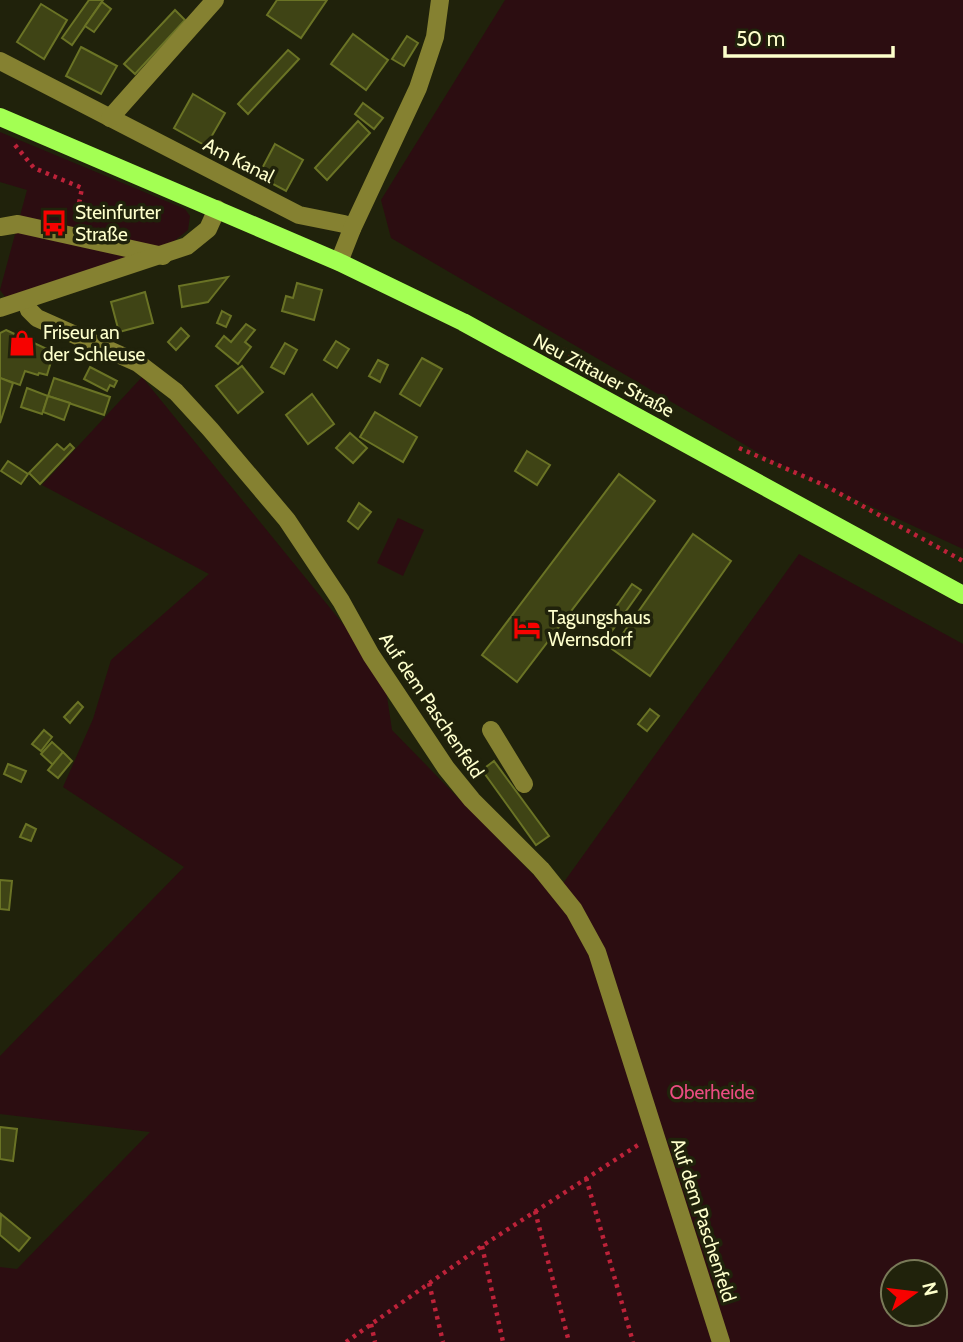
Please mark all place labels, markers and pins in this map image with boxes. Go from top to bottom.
place label: Steinfurter Straße [75,201,161,246]
bus stop icon: Steinfurter Straße [39,208,69,238]
place label: Friseur an der Schleuse [43,321,146,366]
shop icon: Friseur an der Schleuse [7,328,37,358]
place label: Tagungshaus Wernsdorf [548,606,651,651]
hotel icon: Tagungshaus Wernsdorf [512,613,542,643]

